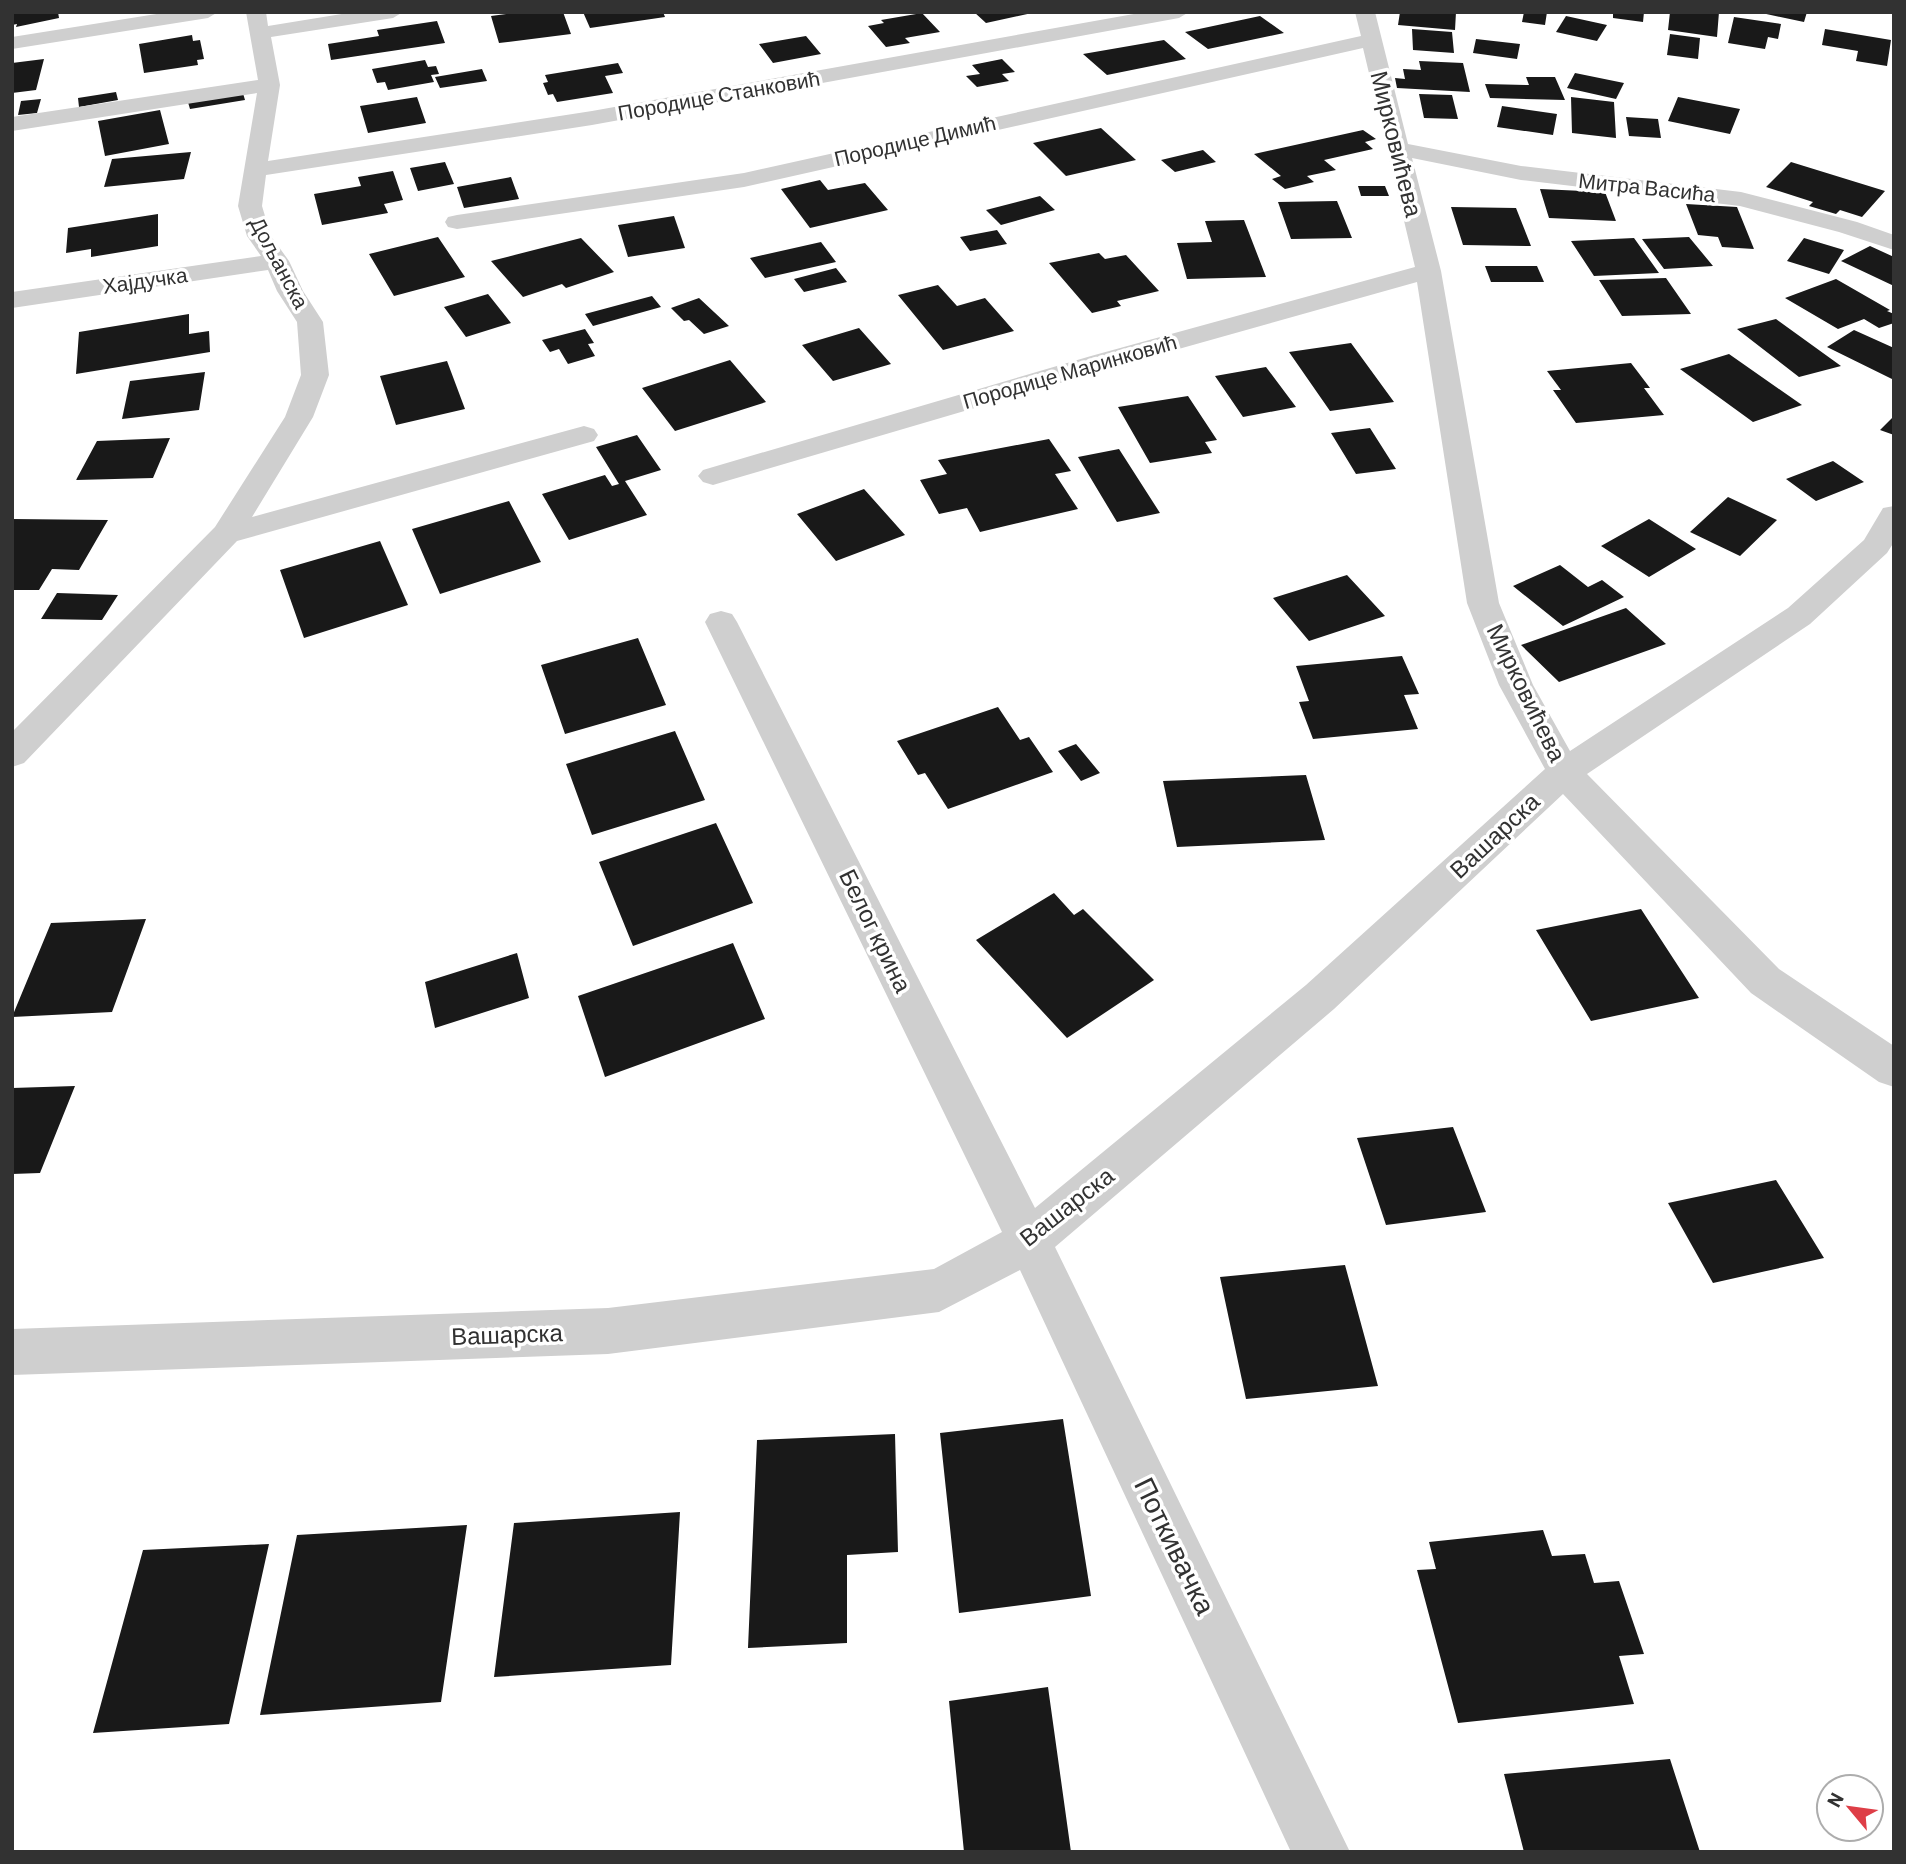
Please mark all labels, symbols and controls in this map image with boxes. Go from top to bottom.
street label: Породице Станковић [616,64,822,125]
street label: Мирковићева [1365,68,1430,220]
street label: Породице Димић [831,109,998,170]
street label: Митра Васића [1577,167,1717,206]
street label: Дољанска [246,212,315,313]
street label: Хајдучка [101,261,189,298]
street label: Породице Маринковић [960,328,1179,413]
street label: Мирковићева [1482,619,1573,766]
street label: Вашарска [1443,786,1545,884]
street label: Белог крина [834,864,919,997]
street label: Вашарска [1013,1160,1120,1252]
street label: Вашарска [451,1317,564,1350]
street label: Поткивачка [1128,1471,1224,1620]
north arrow [1815,1773,1885,1843]
text: N [1822,1788,1848,1811]

